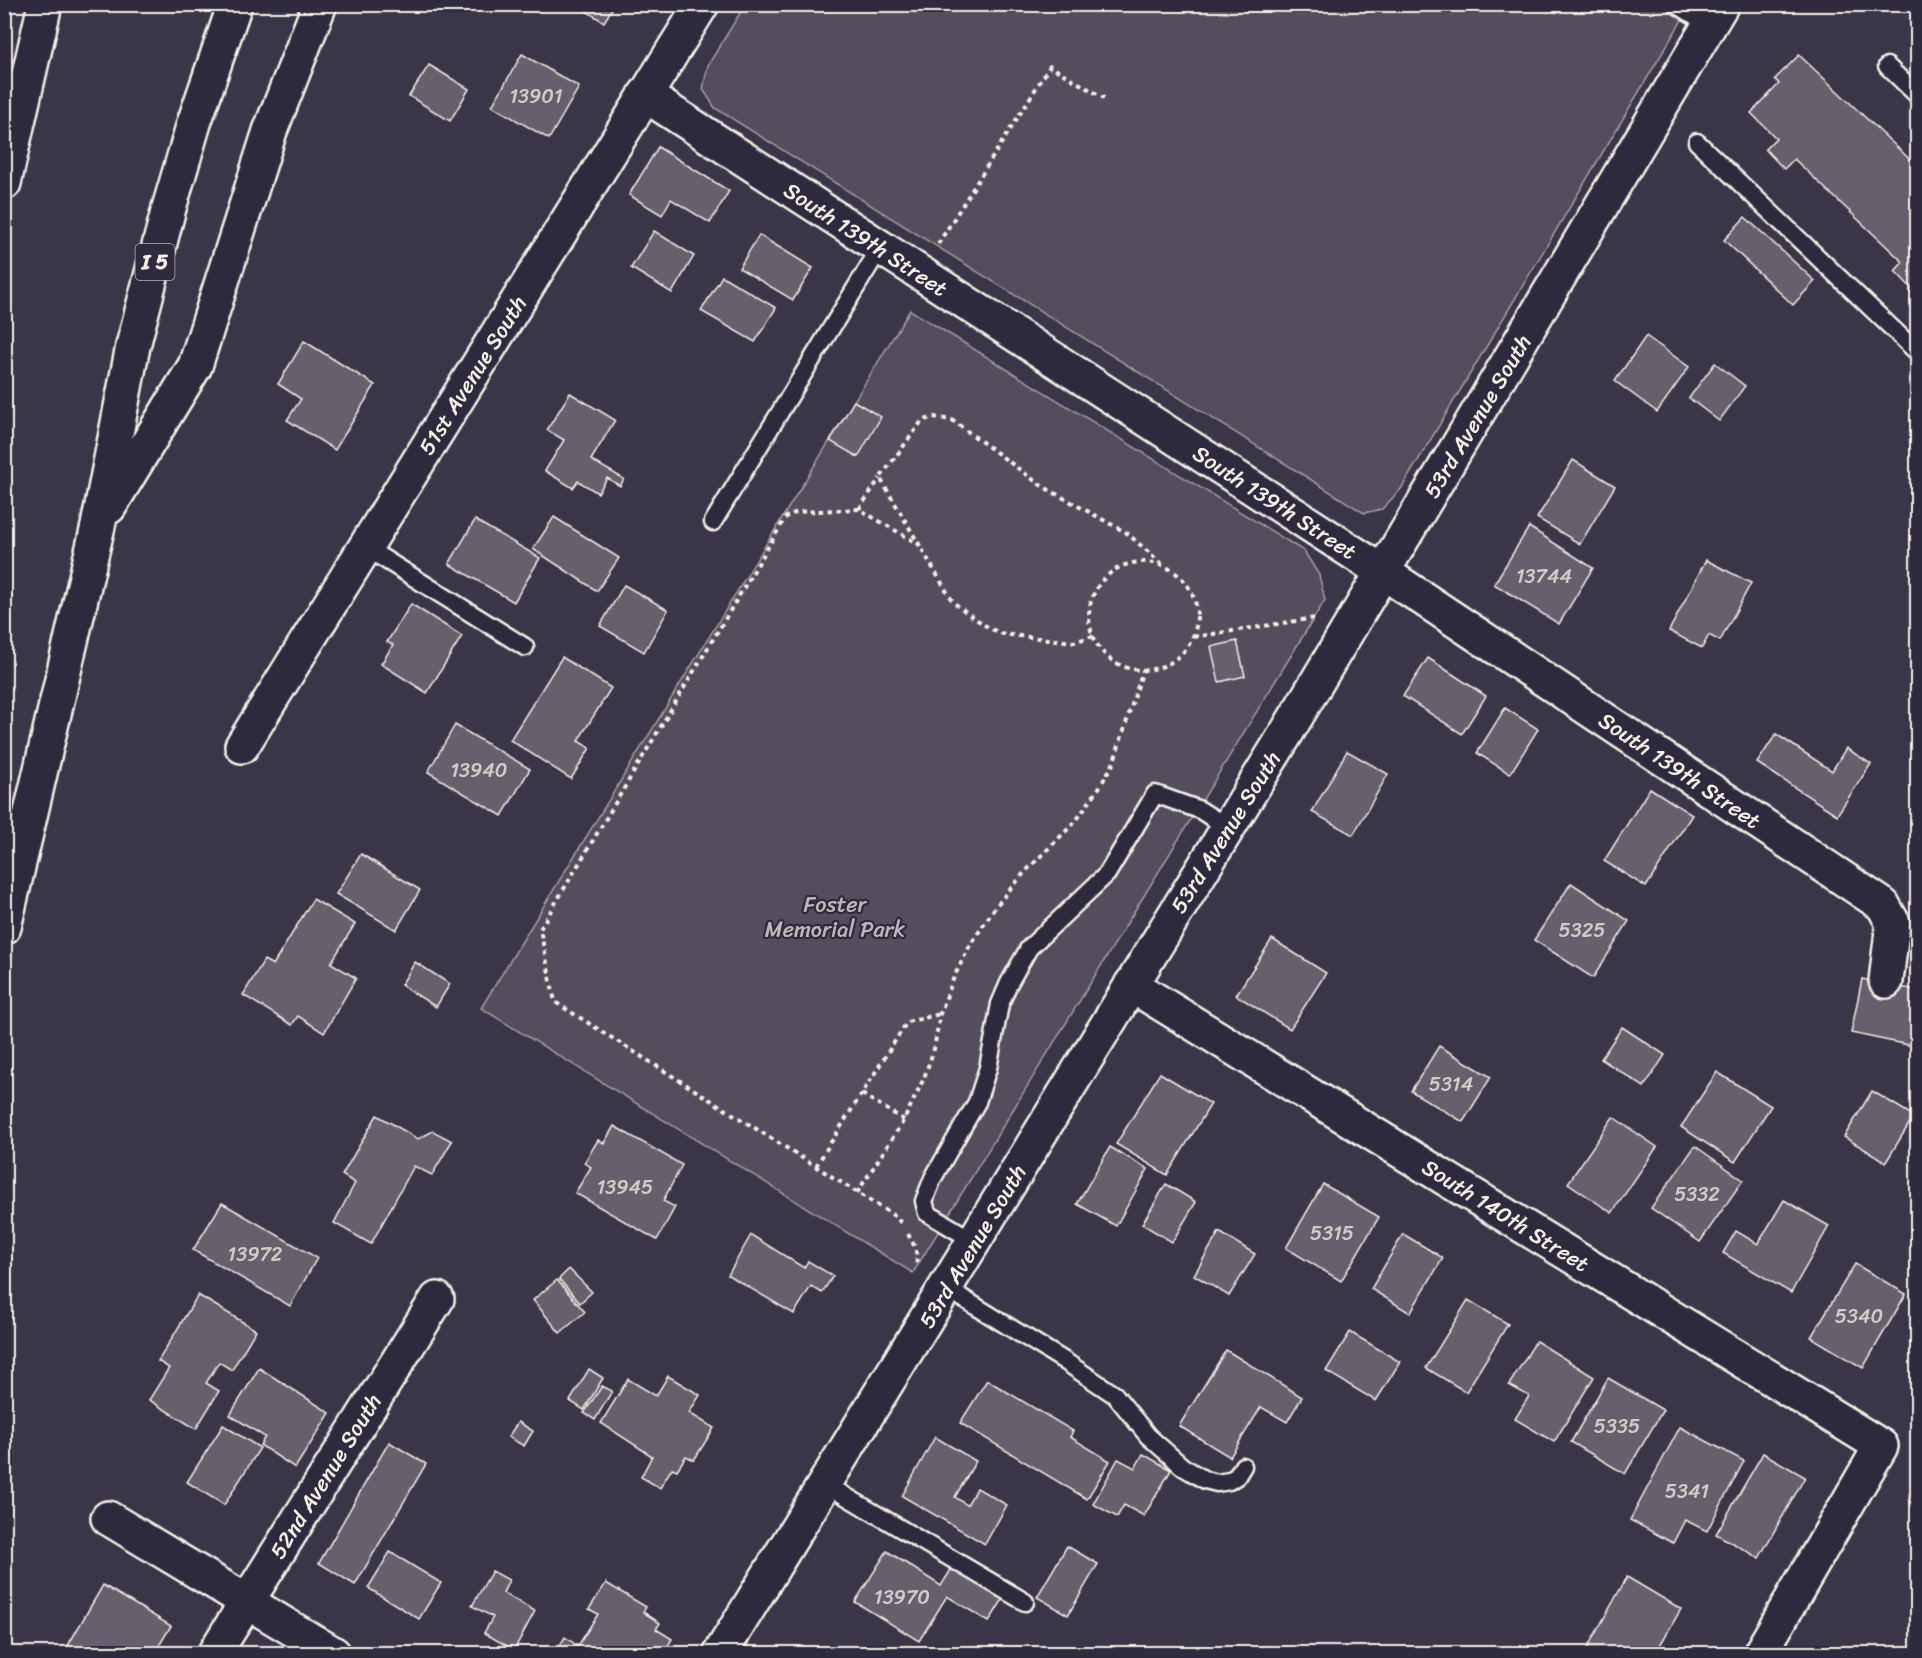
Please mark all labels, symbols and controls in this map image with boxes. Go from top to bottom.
house number: 13901 [509,79,563,114]
street label: South 139th Street [776,171,956,308]
road number: I 5 [136,244,174,280]
street label: 51st Avenue South [408,288,537,463]
street label: 53rd Avenue South [1413,327,1542,506]
street label: South 139th Street [1185,434,1365,571]
house number: 13744 [1516,559,1572,594]
street label: South 139th Street [1590,701,1769,840]
street label: 53rd Avenue South [1160,743,1291,921]
house number: 13940 [451,753,507,788]
park label: Foster Memorial Park [765,885,906,949]
house number: 5325 [1559,913,1605,948]
house number: 5314 [1429,1067,1473,1102]
street label: South 140th Street [1414,1148,1598,1283]
street label: 53rd Avenue South [908,1157,1037,1336]
house number: 13945 [597,1170,653,1205]
house number: 5332 [1674,1177,1720,1212]
house number: 5315 [1310,1216,1354,1251]
house number: 13972 [228,1237,283,1272]
house number: 5340 [1835,1299,1883,1334]
street label: 52nd Avenue South [259,1386,392,1567]
house number: 5335 [1594,1409,1640,1444]
house number: 5341 [1665,1474,1709,1509]
house number: 13970 [874,1580,930,1615]

